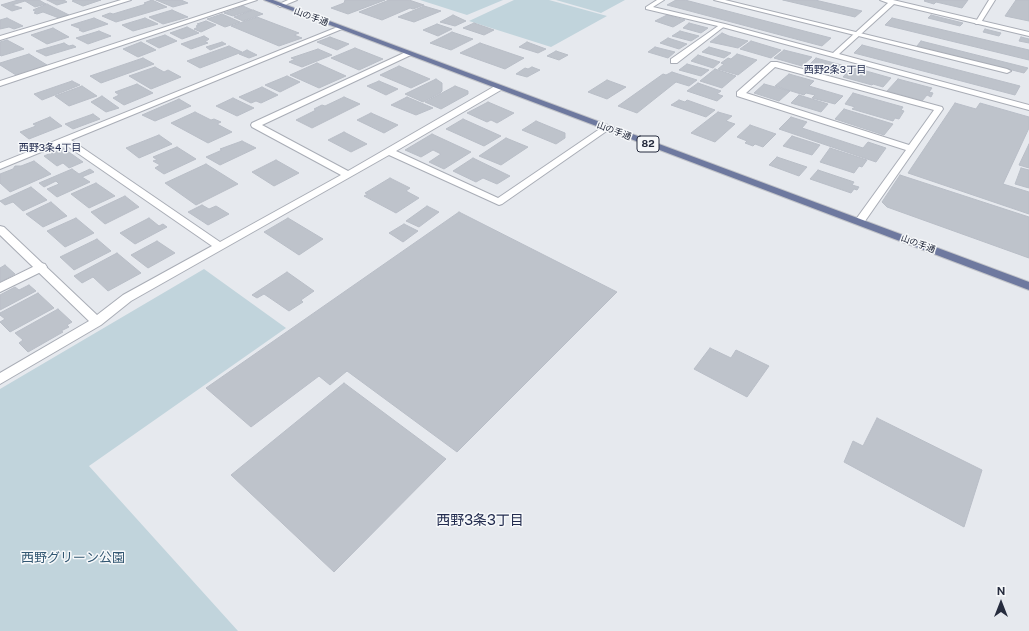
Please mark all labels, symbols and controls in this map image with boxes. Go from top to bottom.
street label: 山の手通 [292,6,330,28]
district label: 西野2条3丁目 [804,64,866,76]
street label: 山の手通 [595,120,633,142]
road number: 82 [637,136,659,152]
district label: 西野3条4丁目 [19,142,81,154]
street label: 山の手通 [899,233,937,255]
district label: 西野3条3丁目 [436,513,524,529]
park label: 西野グリーン公園 [21,550,125,566]
north arrow [981,583,1021,623]
text: N [997,585,1005,597]

